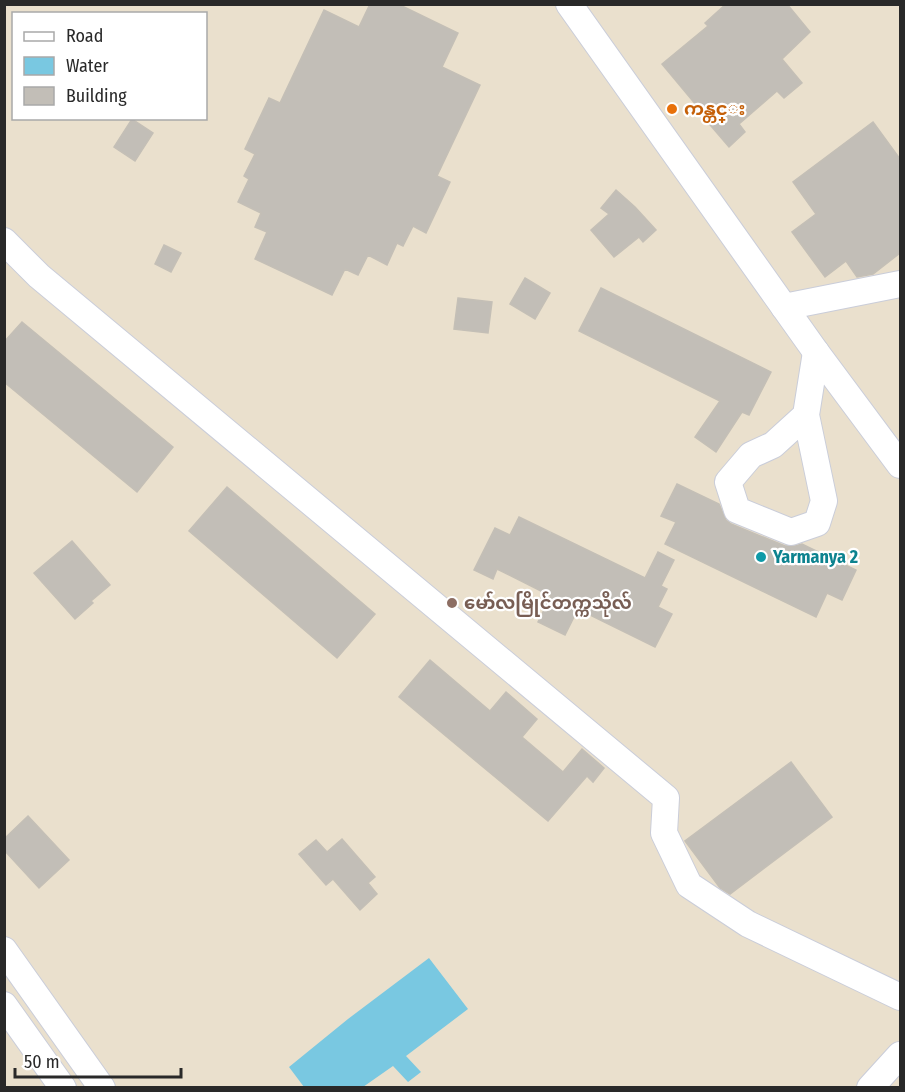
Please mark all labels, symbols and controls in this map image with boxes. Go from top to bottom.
legend [12,12,207,120]
text: Road [66,25,103,47]
text: Water [66,55,109,77]
text: Building [66,85,127,107]
place label: ကန္တင္း [684,98,745,123]
marker: ကန္တင္း [665,102,679,116]
place label: Yarmanya 2 [772,546,858,568]
marker: Yarmanya 2 [754,550,768,564]
place label: မော်လမြိုင်တက္ကသိုလ် [464,591,632,617]
marker: မော်လမြိုင်တက္ကသိုလ် [445,596,459,610]
scale bar [15,1041,182,1079]
text: 50 m [24,1051,60,1073]

